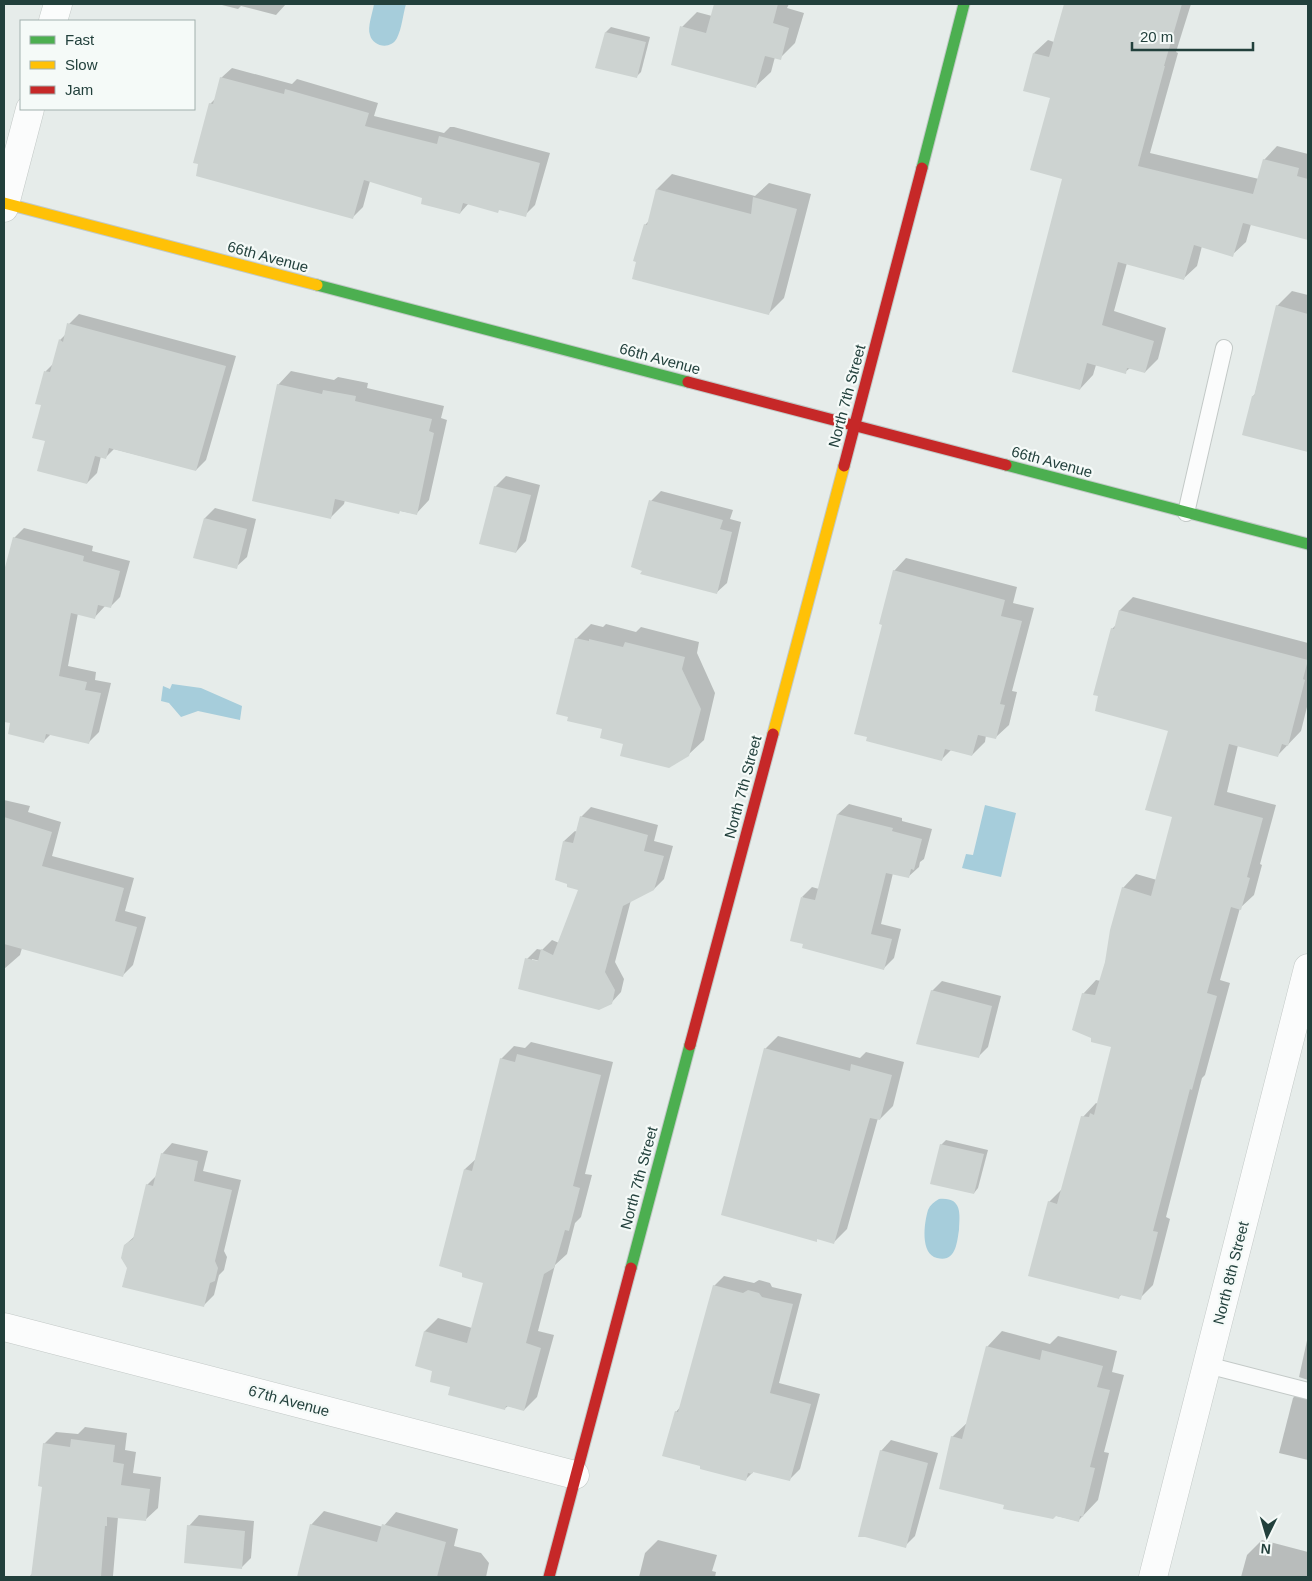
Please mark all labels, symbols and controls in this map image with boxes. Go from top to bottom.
legend [20,20,195,110]
scale bar [1132,20,1253,52]
text: 20 m [1140,28,1173,45]
text: Fast [65,31,95,48]
text: Slow [65,56,98,73]
text: Jam [65,81,93,98]
street label: 66th Avenue [226,238,310,275]
street label: 66th Avenue [618,340,702,377]
street label: North 7th Street [825,342,869,449]
street label: 66th Avenue [1010,443,1094,480]
street label: North 7th Street [721,733,765,840]
street label: North 7th Street [617,1124,661,1231]
street label: North 8th Street [1209,1219,1252,1326]
street label: 67th Avenue [247,1382,331,1419]
north arrow [1242,1511,1292,1561]
text: N [1260,1541,1272,1557]

